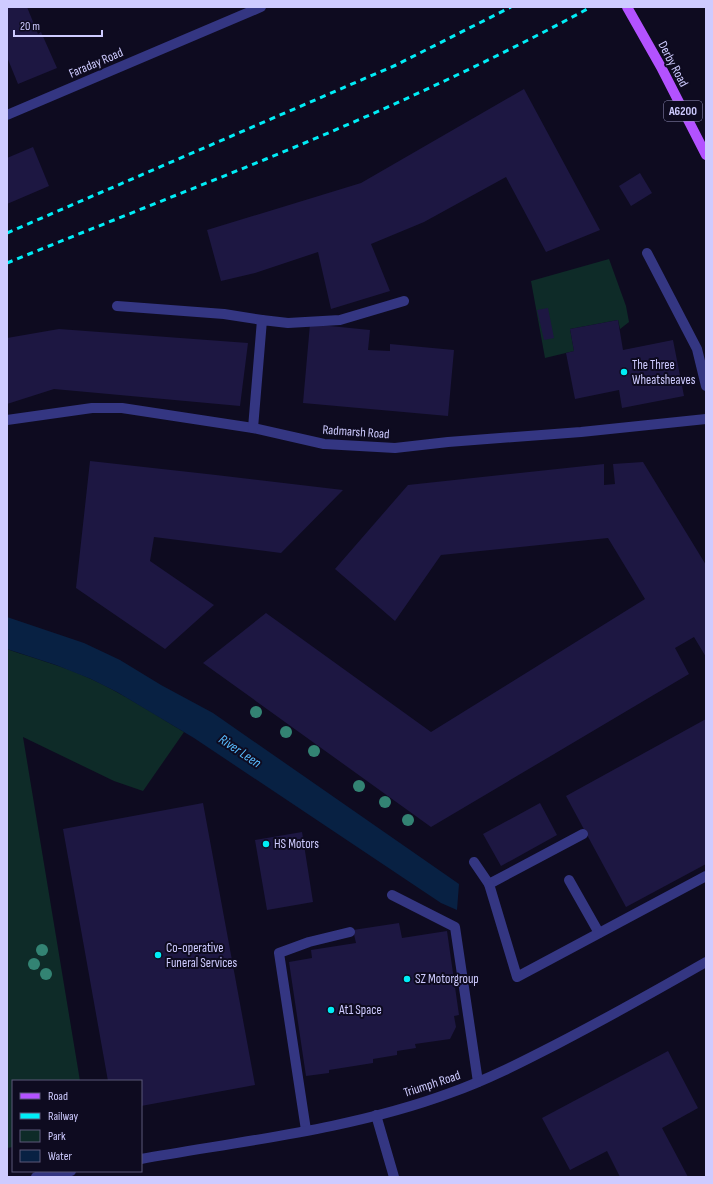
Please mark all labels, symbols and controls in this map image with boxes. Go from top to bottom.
scale bar [14,12,102,38]
text: 20 m [20,19,40,34]
street label: Derby Road [654,38,692,90]
street label: Faraday Road [66,44,126,82]
road number: A6200 [664,101,702,121]
place label: The Three Wheatsheaves [632,357,696,388]
marker: The Three Wheatsheaves [619,367,629,377]
street label: Radmarsh Road [322,422,390,442]
water label: River Leen [216,731,264,771]
place label: HS Motors [274,836,319,852]
marker: HS Motors [261,839,271,849]
place label: Co-operative Funeral Services [166,940,238,971]
marker: Co-operative Funeral Services [153,950,163,960]
place label: SZ Motorgroup [415,971,479,987]
marker: SZ Motorgroup [402,974,412,984]
place label: At1 Space [338,1002,382,1018]
marker: At1 Space [326,1005,336,1015]
street label: Triumph Road [402,1067,462,1101]
legend [12,1080,142,1172]
text: Road [48,1089,68,1104]
text: Railway [48,1109,79,1124]
text: Park [48,1129,66,1144]
text: Water [48,1149,72,1164]

